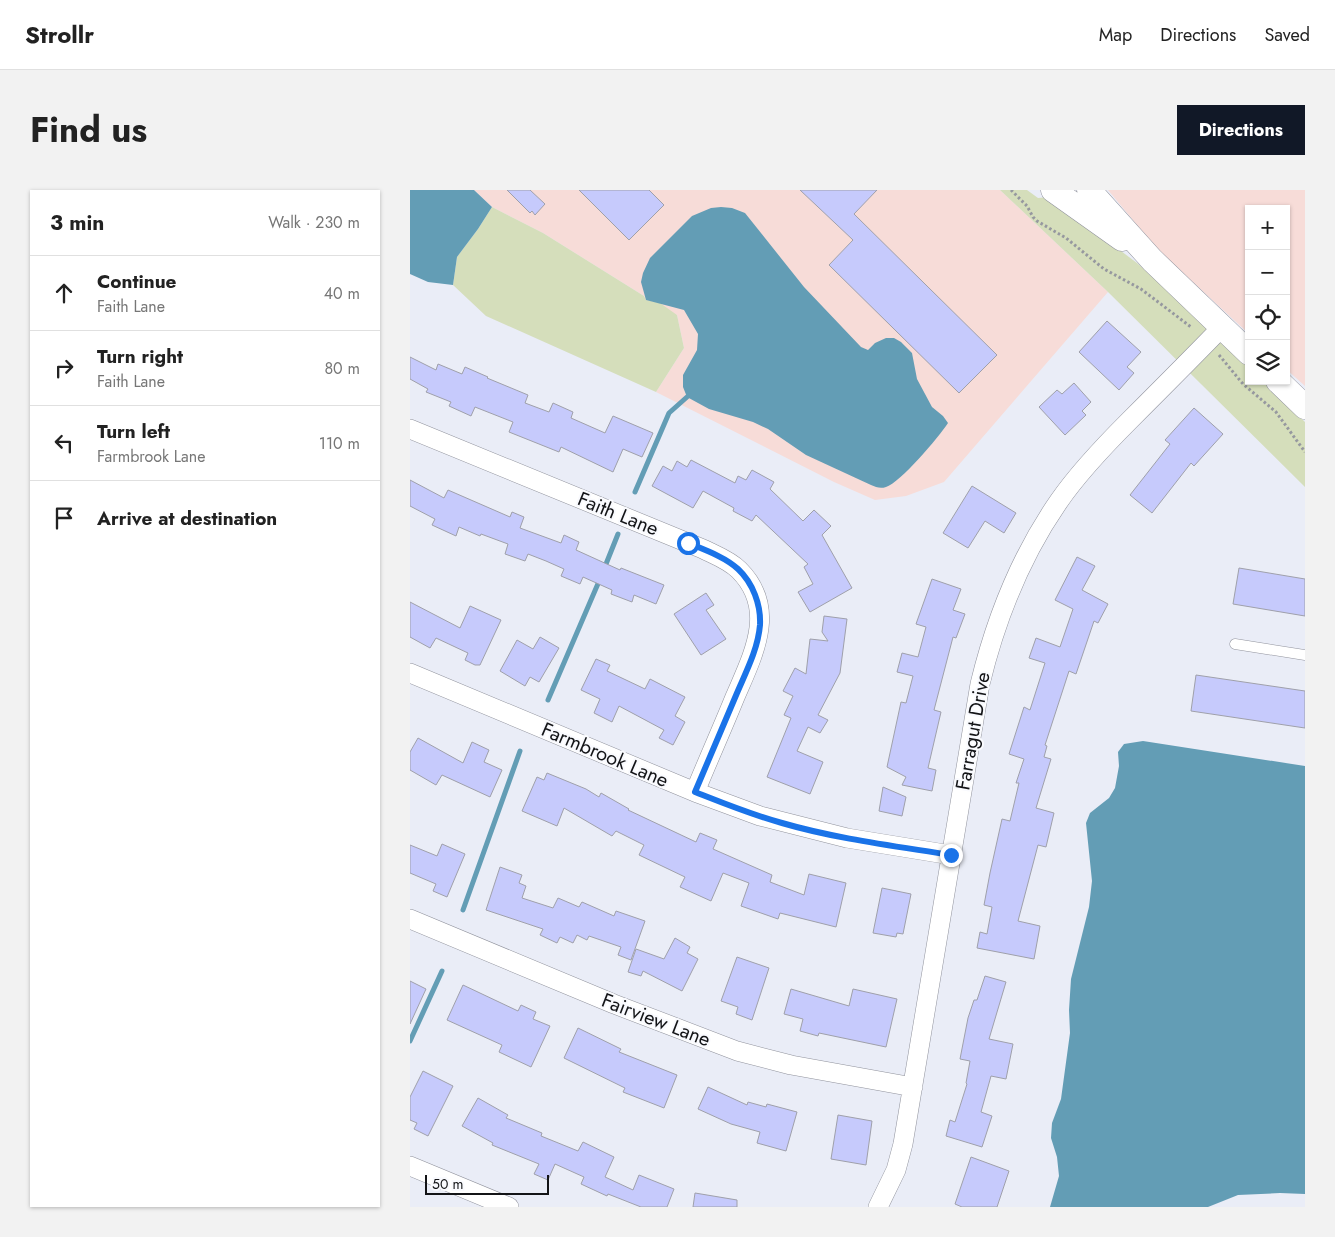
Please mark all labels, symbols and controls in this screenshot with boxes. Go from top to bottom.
text: Strollr [25,17,94,52]
text: Map [1099,22,1132,48]
text: Directions [1160,22,1236,48]
text: Saved [1264,22,1310,48]
text: Find us [30,105,147,155]
button: Directions [1177,105,1305,155]
map controls [1245,205,1290,385]
button: + [1245,205,1290,250]
text: 3 min [50,208,104,238]
text: Walk · 230 m [268,211,360,234]
button: − [1245,250,1290,295]
text: Continue [97,268,176,295]
icon: ahead [50,279,78,307]
text: 40 m [324,282,360,305]
text: Faith Lane [97,295,165,318]
button: locate [1245,295,1290,340]
button: layers [1245,340,1290,385]
text: Turn right [97,343,183,370]
icon: right [50,354,78,382]
text: 80 m [324,357,360,380]
text: Faith Lane [97,370,165,393]
text: Turn left [97,418,170,445]
icon: left [50,429,78,457]
text: 110 m [319,432,360,455]
text: Farmbrook Lane [97,445,205,468]
street label: Faith Lane [573,485,663,543]
icon: arrive [50,504,78,532]
text: Arrive at destination [97,505,277,532]
route start [677,532,700,555]
street label: Farragut Drive [948,670,998,792]
street label: Farmbrook Lane [537,715,673,795]
route end [940,844,963,867]
street label: Fairview Lane [597,986,715,1054]
scale bar [425,1172,549,1195]
text: 50 m [432,1174,463,1194]

